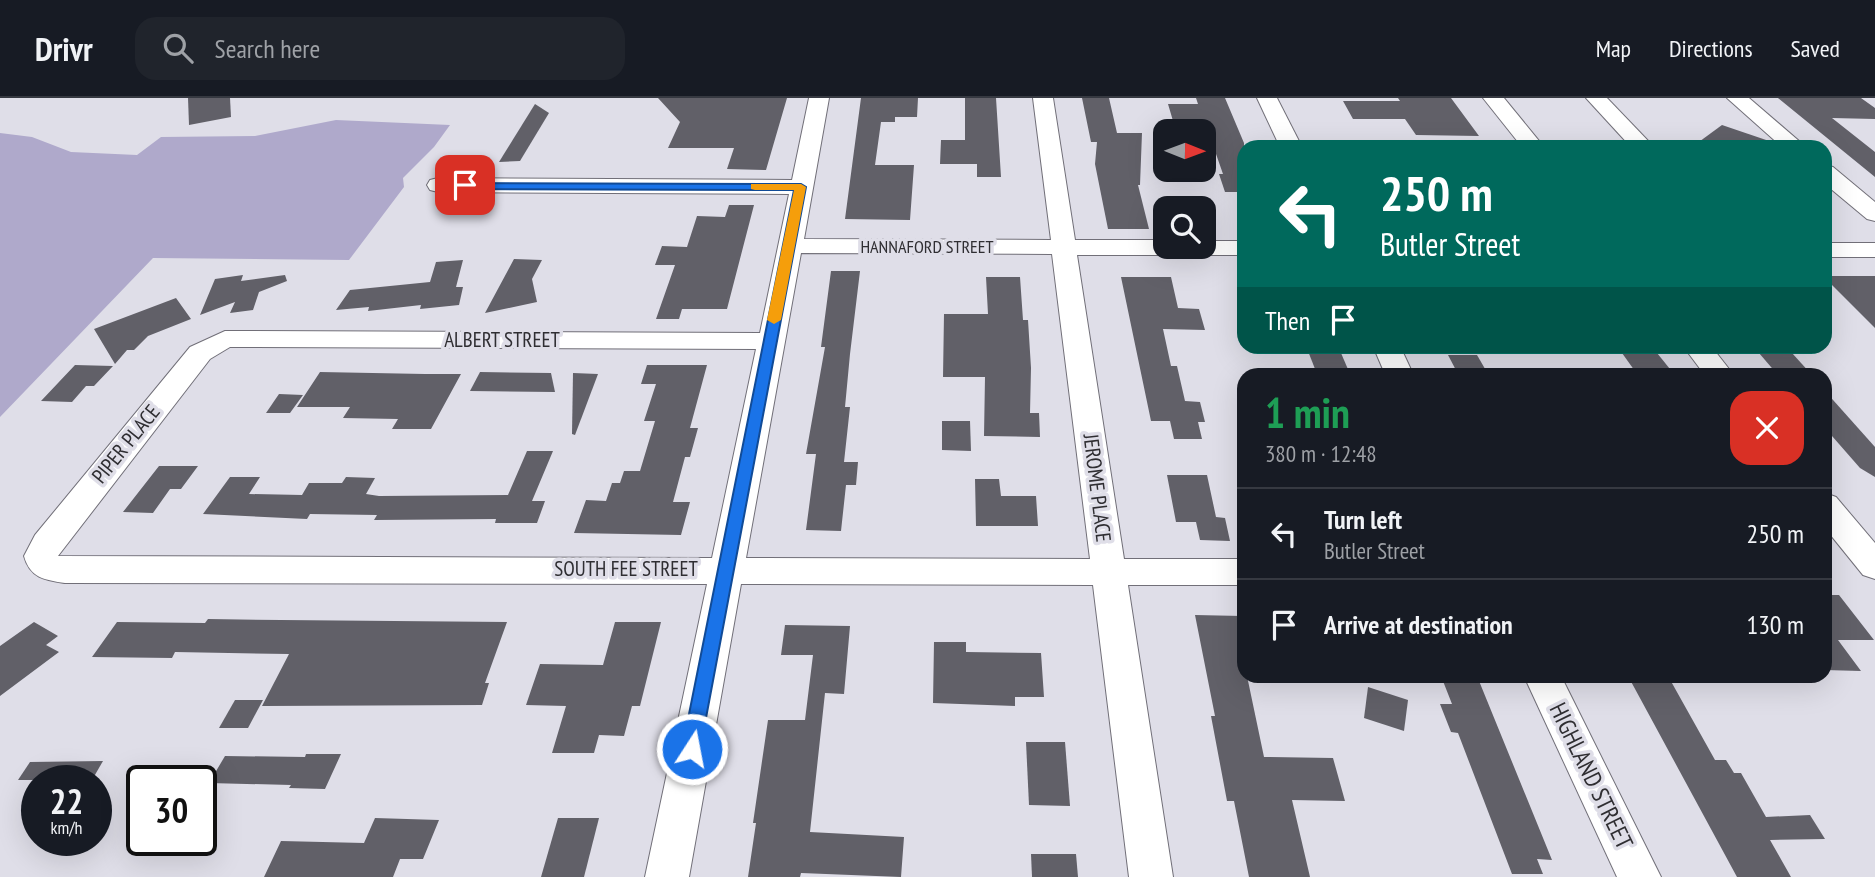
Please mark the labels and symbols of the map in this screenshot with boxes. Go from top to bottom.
north arrow [1153,119,1216,182]
pin [435,155,495,215]
street label: HANNAFORD STREET [860,235,994,258]
street label: ALBERT STREET [444,326,560,353]
street label: PIPER PLACE [86,399,166,489]
street label: JEROME PLACE [1077,432,1117,543]
street label: SOUTH FEE STREET [554,555,698,582]
street label: HIGHLAND STREET [1543,698,1640,854]
position arrow [655,712,729,786]
speed limit sign: 30 [126,765,217,856]

